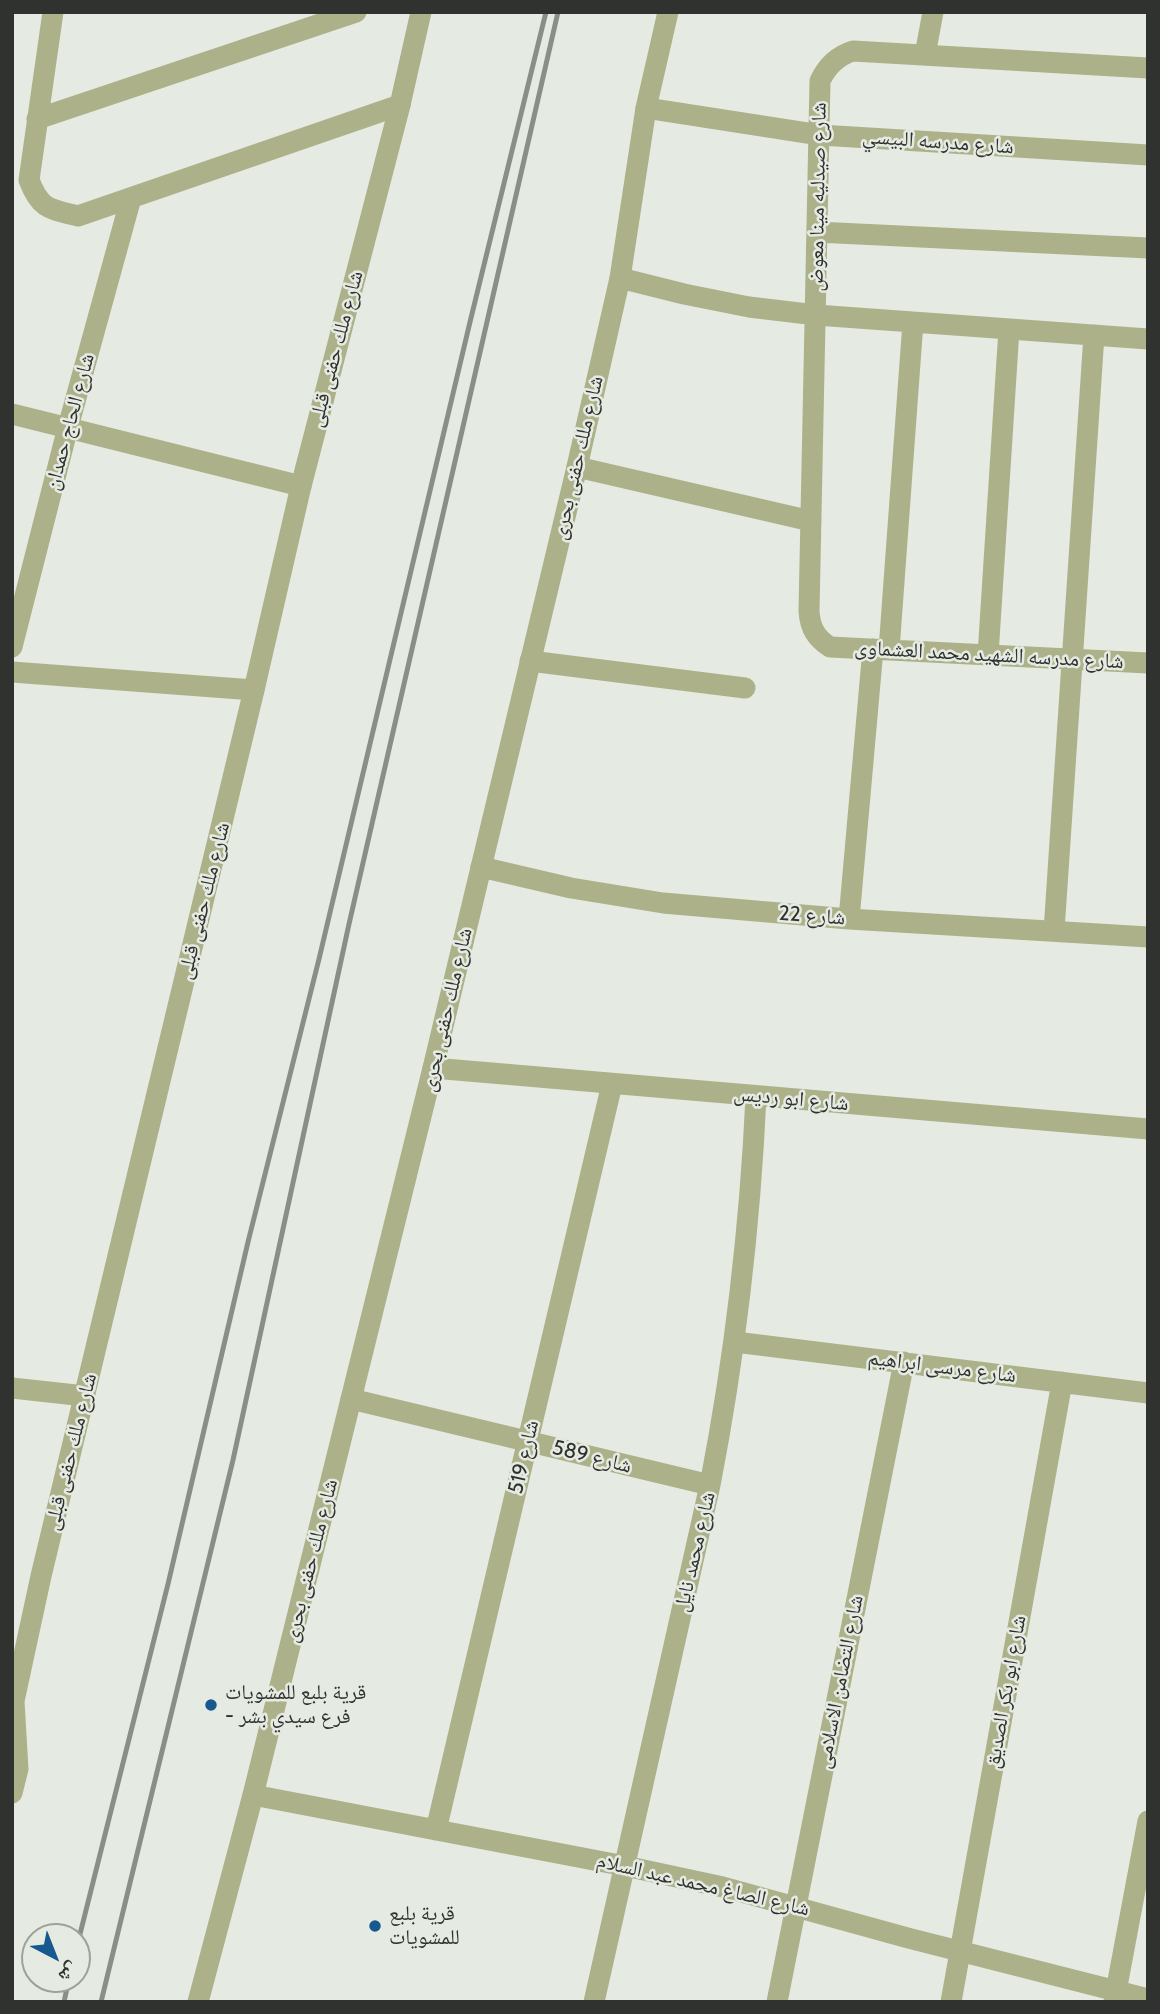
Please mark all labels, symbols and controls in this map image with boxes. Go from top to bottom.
street label: شارع صيدليه مينا معوض [804,102,832,292]
street label: شارع مدرسه البيسي [861,124,1015,160]
street label: شارع ملك حفنى قبلى [303,268,369,430]
street label: شارع الحاج حمدان [40,351,100,493]
street label: شارع ملك حفنى بحرى [547,374,609,542]
street label: شارع مدرسه الشهيد محمد العشماوى [854,635,1124,675]
street label: شارع ملك حفنى قبلى [172,820,236,982]
street label: شارع 22 [778,901,846,931]
street label: شارع ملك حفنى بحرى [416,926,478,1094]
street label: شارع ابو رديس [732,1081,850,1117]
street label: شارع مرسى ابراهيم [866,1345,1018,1389]
street label: شارع ملك حفنى قبلى [39,1371,103,1533]
street label: شارع 519 [503,1418,545,1496]
street label: شارع 589 [550,1435,634,1479]
street label: شارع ملك حفنى بحرى [279,1477,343,1645]
street label: شارع محمد نايل [669,1490,721,1614]
street label: شارع التضامن الاسلامى [811,1593,869,1771]
street label: شارع ابو بكر الصديق [980,1613,1032,1771]
place label: قرية بلبع للمشويات - فرع سيدي بشر [225,1680,366,1730]
marker: قرية بلبع للمشويات - فرع سيدي بشر [203,1697,219,1713]
street label: شارع الصاغ محمد عبد السلام [594,1848,812,1922]
place label: قرية بلبع للمشويات [389,1901,460,1951]
marker: قرية بلبع للمشويات [367,1918,383,1934]
north arrow [21,1923,91,1993]
text: ش [54,1957,84,1988]

